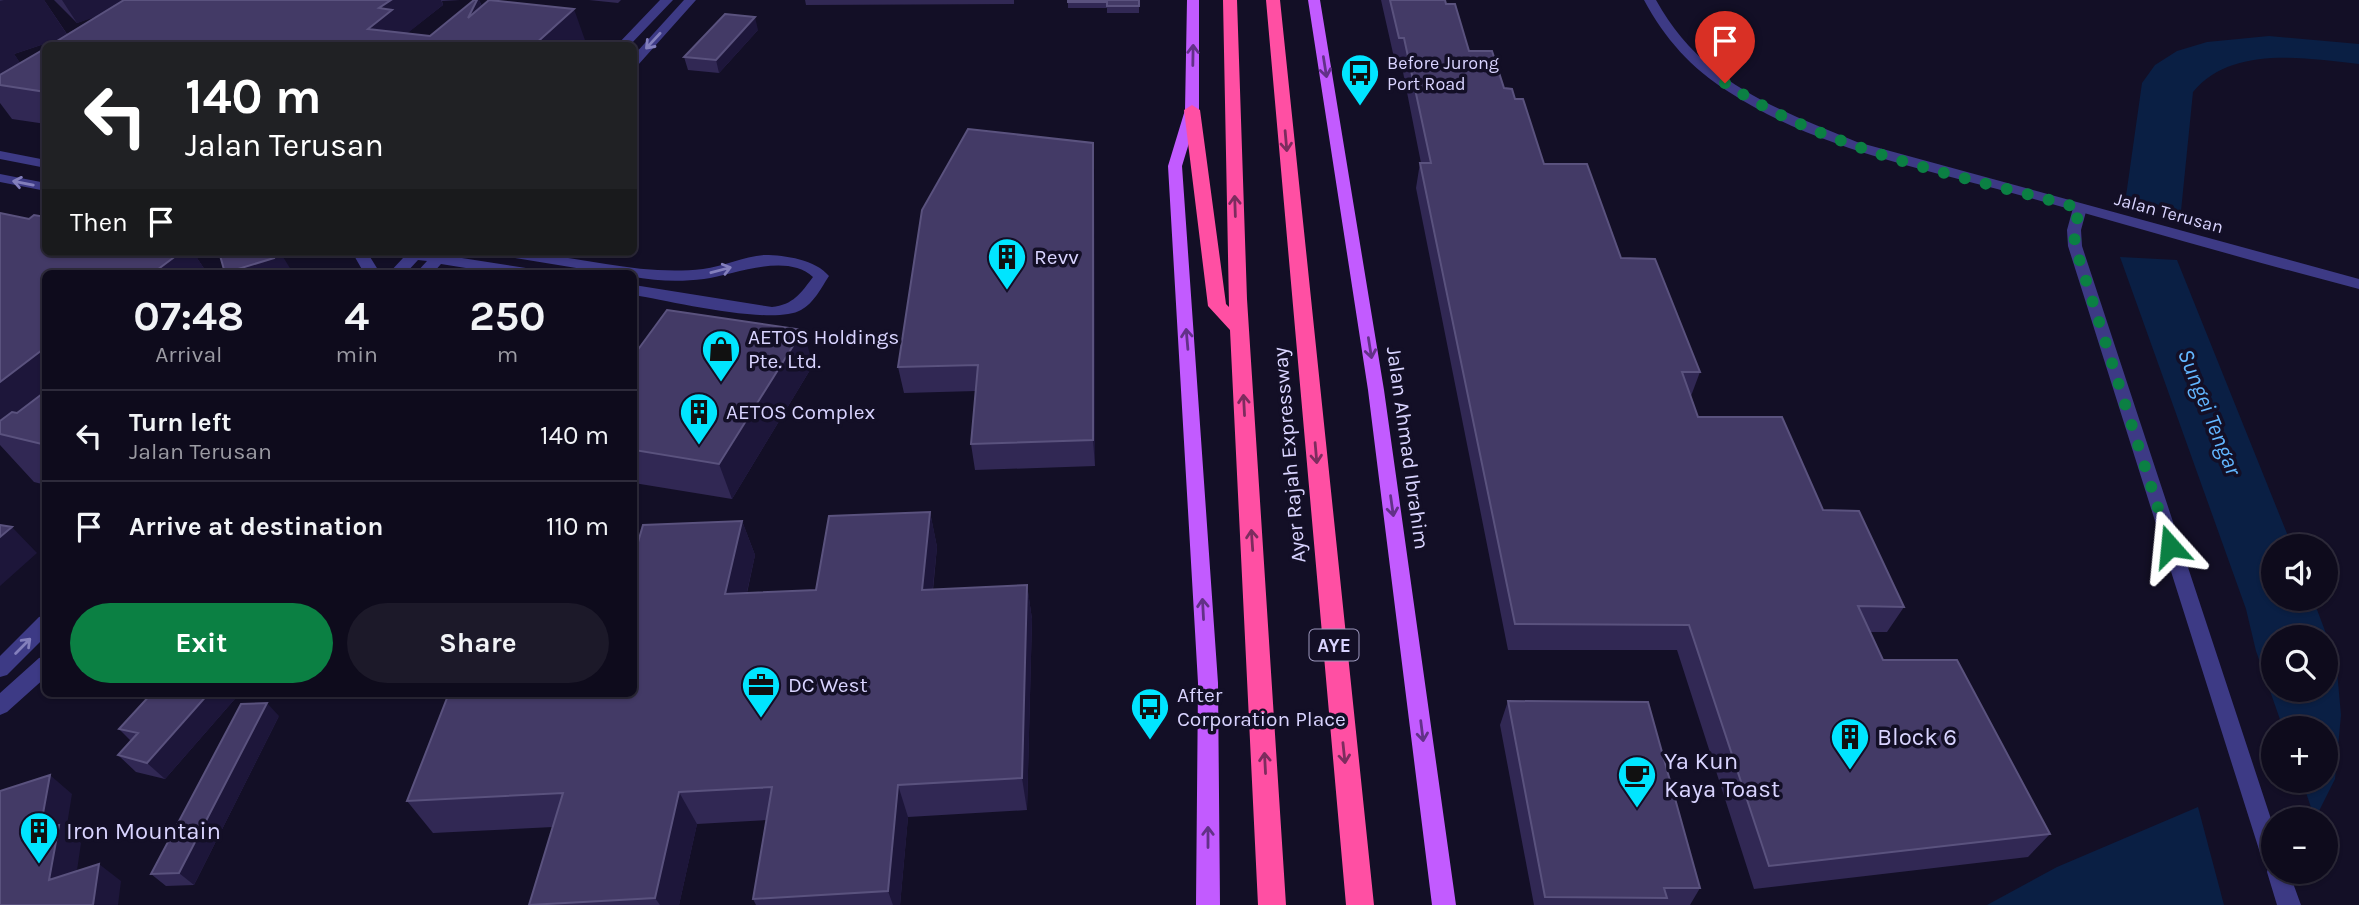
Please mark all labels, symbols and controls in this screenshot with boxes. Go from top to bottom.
pin [1695,11,1755,83]
icon: arrive [1706,22,1744,60]
one-way arrow [645,32,661,50]
one-way arrow [1186,44,1199,67]
bus stop icon: Before Jurong Port Road [1339,52,1381,107]
place label: Before Jurong Port Road [1387,52,1499,95]
one-way arrow [1319,55,1332,78]
text: 140 m [185,68,322,125]
icon: left [70,70,161,161]
text: Jalan Terusan [185,127,384,164]
one-way arrow [1280,129,1293,152]
one-way arrow [12,175,35,189]
street label: Jalan Terusan [2112,188,2226,238]
one-way arrow [1229,195,1242,218]
icon: arrive [142,203,180,241]
text: Then [70,207,128,238]
building icon: Revv [986,236,1028,291]
place label: Revv [1034,245,1079,269]
one-way arrow [709,263,732,276]
text: 07:48 [133,291,244,341]
text: 4 [344,291,369,341]
text: 250 [469,291,546,341]
place label: AETOS Holdings Pte. Ltd. [748,325,899,373]
shop icon: AETOS Holdings Pte. Ltd. [700,328,742,383]
one-way arrow [1180,328,1193,351]
one-way arrow [1363,336,1376,359]
text: Arrival [155,341,222,368]
text: min [336,341,378,368]
text: m [497,341,518,368]
street label: Jalan Ahmad Ibrahim [1382,345,1434,551]
water label: Sungei Tengar [2172,345,2248,480]
street label: Ayer Rajah Expressway [1268,346,1310,564]
building icon: AETOS Complex [678,391,720,446]
one-way arrow [1237,394,1250,417]
place label: AETOS Complex [726,400,876,424]
text: Turn left [129,407,231,438]
icon: left [70,417,108,455]
text: 140 m [540,420,609,451]
text: Jalan Terusan [129,438,272,465]
one-way arrow [1310,441,1323,464]
one-way arrow [1385,494,1398,517]
icon: arrive [70,508,108,546]
position arrow [2133,509,2207,583]
text: Arrive at destination [129,511,383,542]
text: 110 m [546,511,609,542]
one-way arrow [1245,529,1258,551]
map controls [2261,534,2338,884]
button: sound [2261,534,2338,611]
one-way arrow [1197,598,1210,621]
button: Exit [70,603,333,683]
button: Share [347,603,609,683]
button: search [2261,625,2338,702]
road number: AYE [1310,630,1358,660]
one-way arrow [14,638,31,655]
office icon: DC West [740,664,782,719]
place label: DC West [788,673,868,697]
place label: After Corporation Place [1177,683,1346,731]
bus stop icon: After Corporation Place [1129,686,1171,741]
building icon: Block 6 [1829,716,1871,771]
button: + [2261,716,2338,793]
one-way arrow [1416,719,1429,742]
place label: Block 6 [1877,723,1957,751]
one-way arrow [1337,741,1350,763]
place label: Ya Kun Kaya Toast [1664,747,1780,803]
one-way arrow [1258,753,1271,775]
cafe icon: Ya Kun Kaya Toast [1616,754,1658,809]
button: − [2261,807,2338,884]
building icon: Iron Mountain [18,810,60,865]
place label: Iron Mountain [66,817,221,845]
one-way arrow [1201,826,1215,849]

